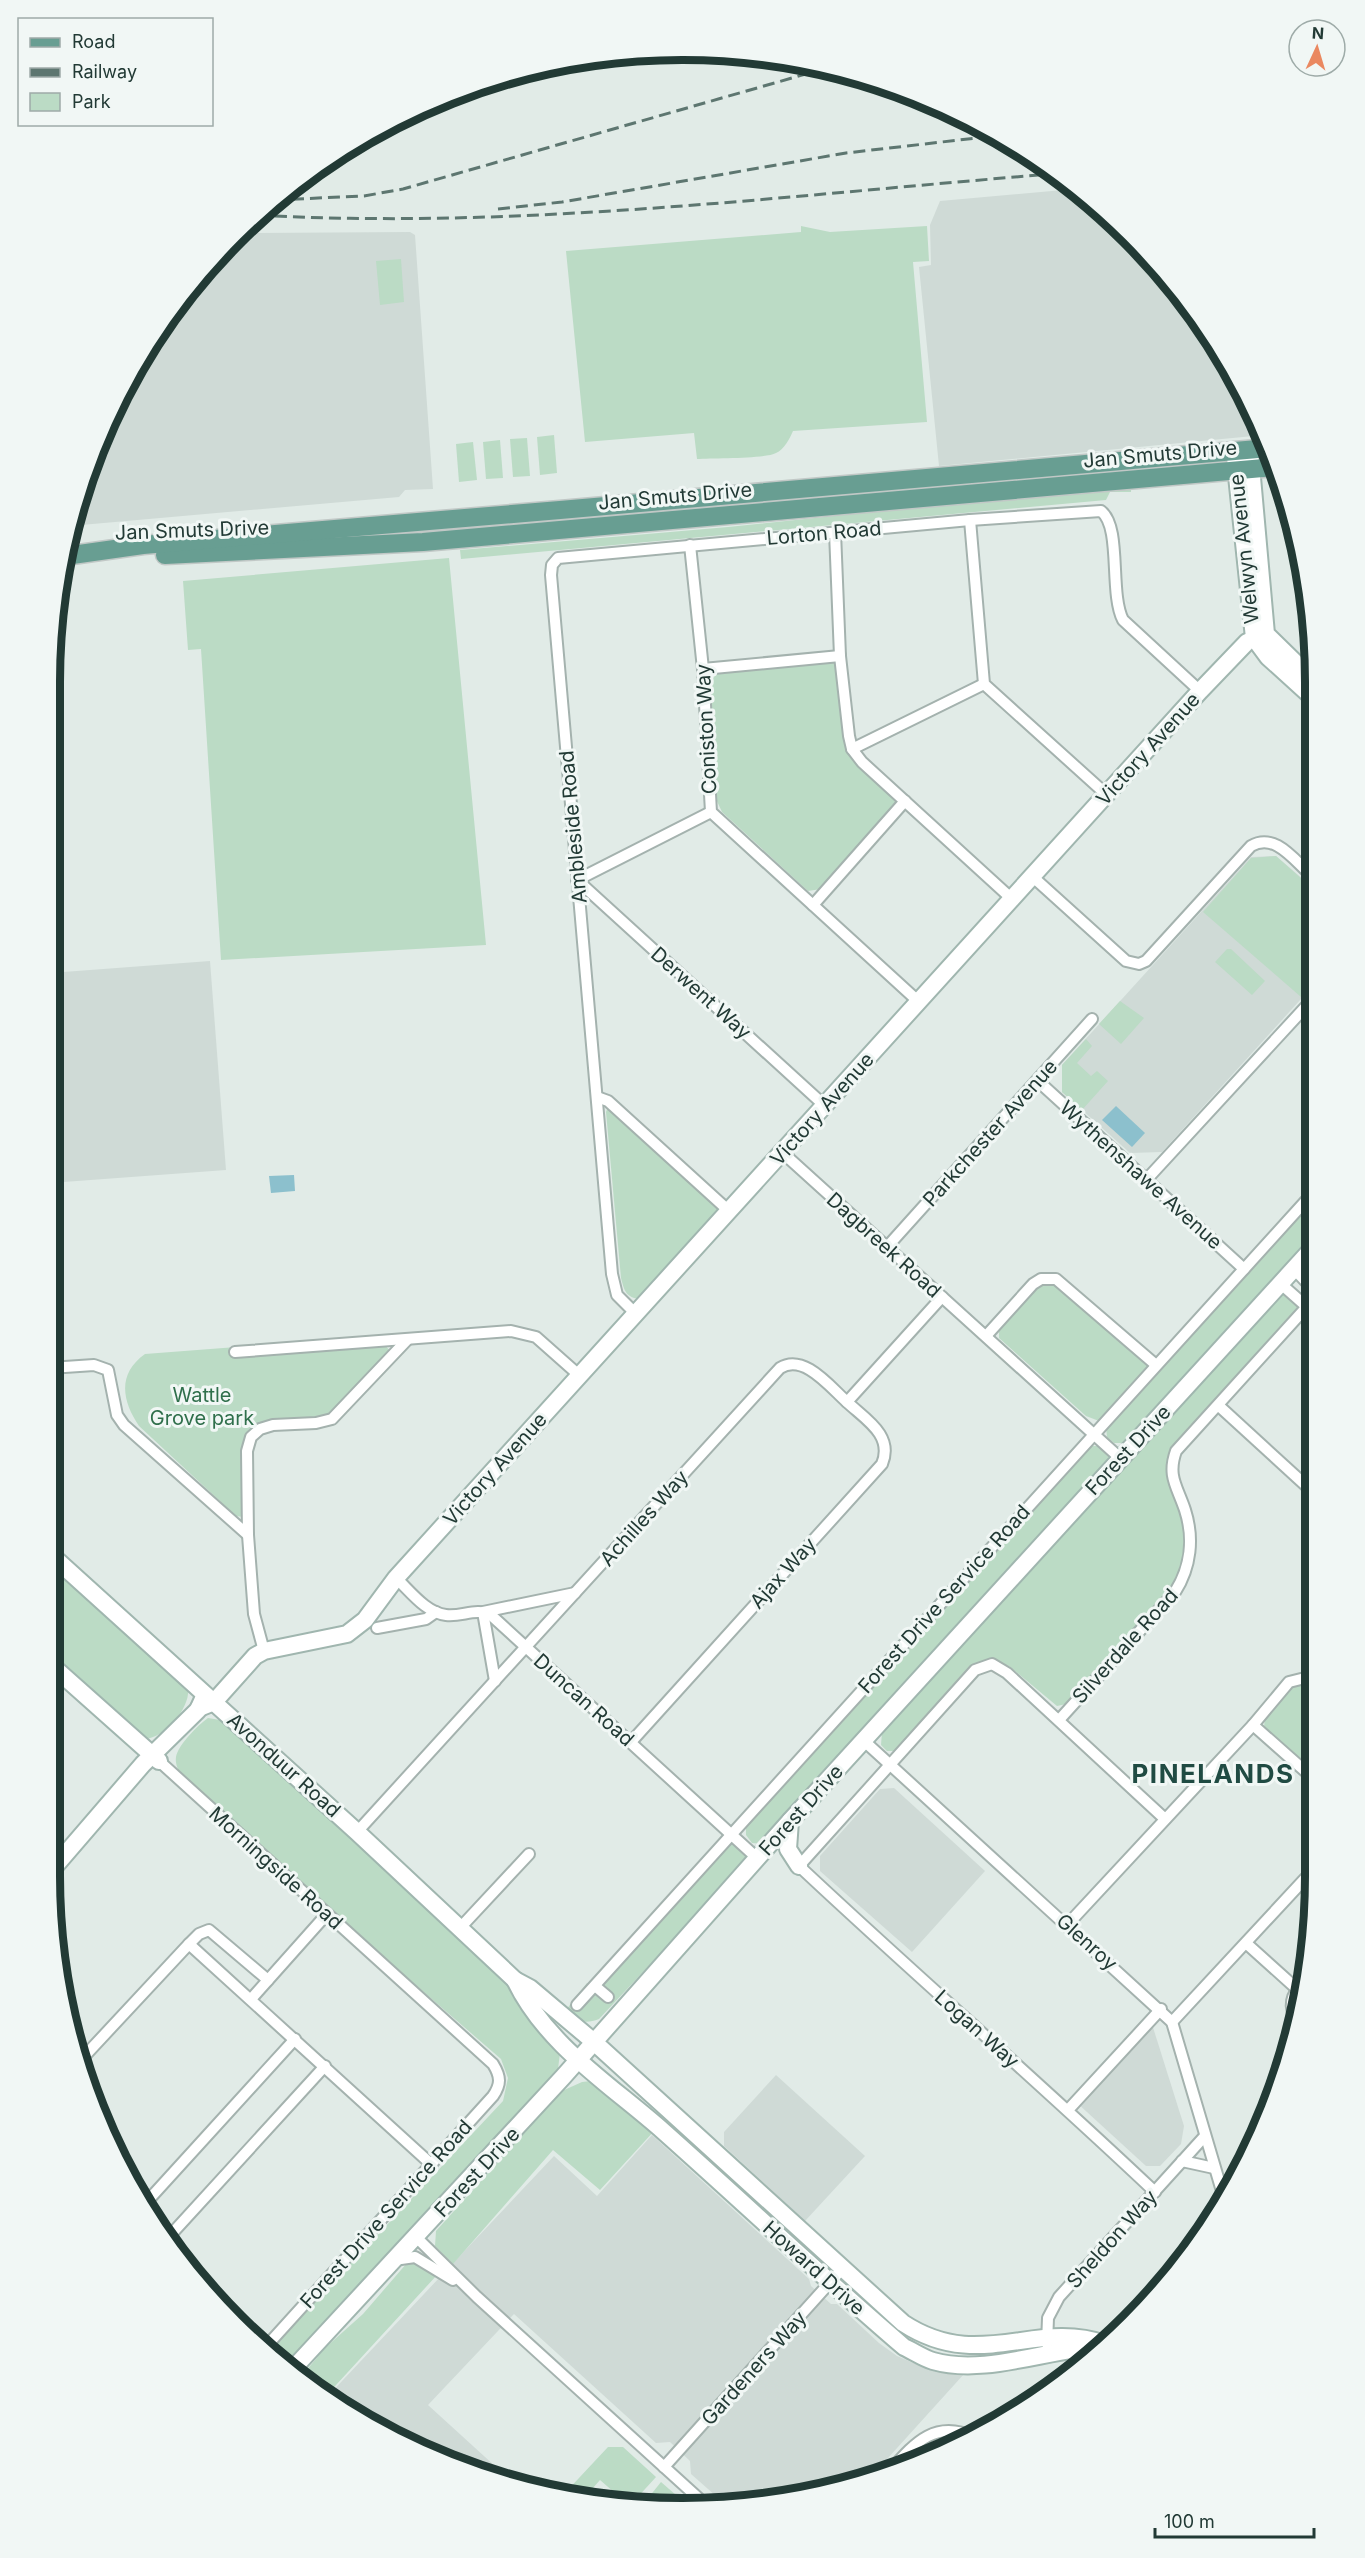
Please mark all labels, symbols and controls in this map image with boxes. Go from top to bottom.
legend [18,18,213,126]
north arrow [1287,18,1347,78]
text: N [1311,23,1325,43]
text: Road [72,31,115,52]
text: Railway [72,61,137,82]
text: Park [72,91,111,112]
street label: Jan Smuts Drive [1082,435,1238,473]
street label: Welwyn Avenue [1224,473,1264,625]
street label: Jan Smuts Drive [597,477,753,515]
street label: Jan Smuts Drive [114,515,270,545]
street label: Lorton Road [766,516,882,550]
street label: Coniston Way [691,663,721,795]
street label: Victory Avenue [1091,688,1205,810]
street label: Ambleside Road [554,750,592,904]
street label: Derwent Way [646,942,756,1044]
street label: Victory Avenue [765,1048,879,1170]
street label: Parkchester Avenue [918,1055,1062,1211]
street label: Wythenshawe Avenue [1055,1096,1227,1254]
street label: Dagbreek Road [822,1187,946,1303]
park label: Wattle Grove park [150,1383,254,1430]
street label: Forest Drive [1080,1400,1176,1500]
street label: Victory Avenue [438,1408,552,1530]
street label: Achilles Way [595,1465,693,1571]
street label: Forest Drive Service Road [853,1500,1035,1698]
street label: Ajax Way [745,1533,821,1613]
street label: Silverdale Road [1067,1584,1183,1708]
street label: Duncan Road [529,1649,639,1751]
street label: Avonduur Road [222,1708,346,1822]
district label: PINELANDS [1132,1758,1295,1789]
street label: Forest Drive [754,1760,848,1860]
street label: Morningside Road [204,1802,348,1934]
street label: Glenroy [1052,1909,1122,1975]
street label: Logan Way [930,1985,1024,2073]
street label: Forest Drive Service Road [295,2115,477,2313]
street label: Forest Drive [429,2122,525,2222]
street label: Sheldon Way [1062,2185,1162,2293]
street label: Howard Drive [758,2216,870,2320]
street label: Gardeners Way [696,2306,812,2430]
scale bar [1155,2501,1314,2539]
text: 100 m [1164,2511,1215,2532]

